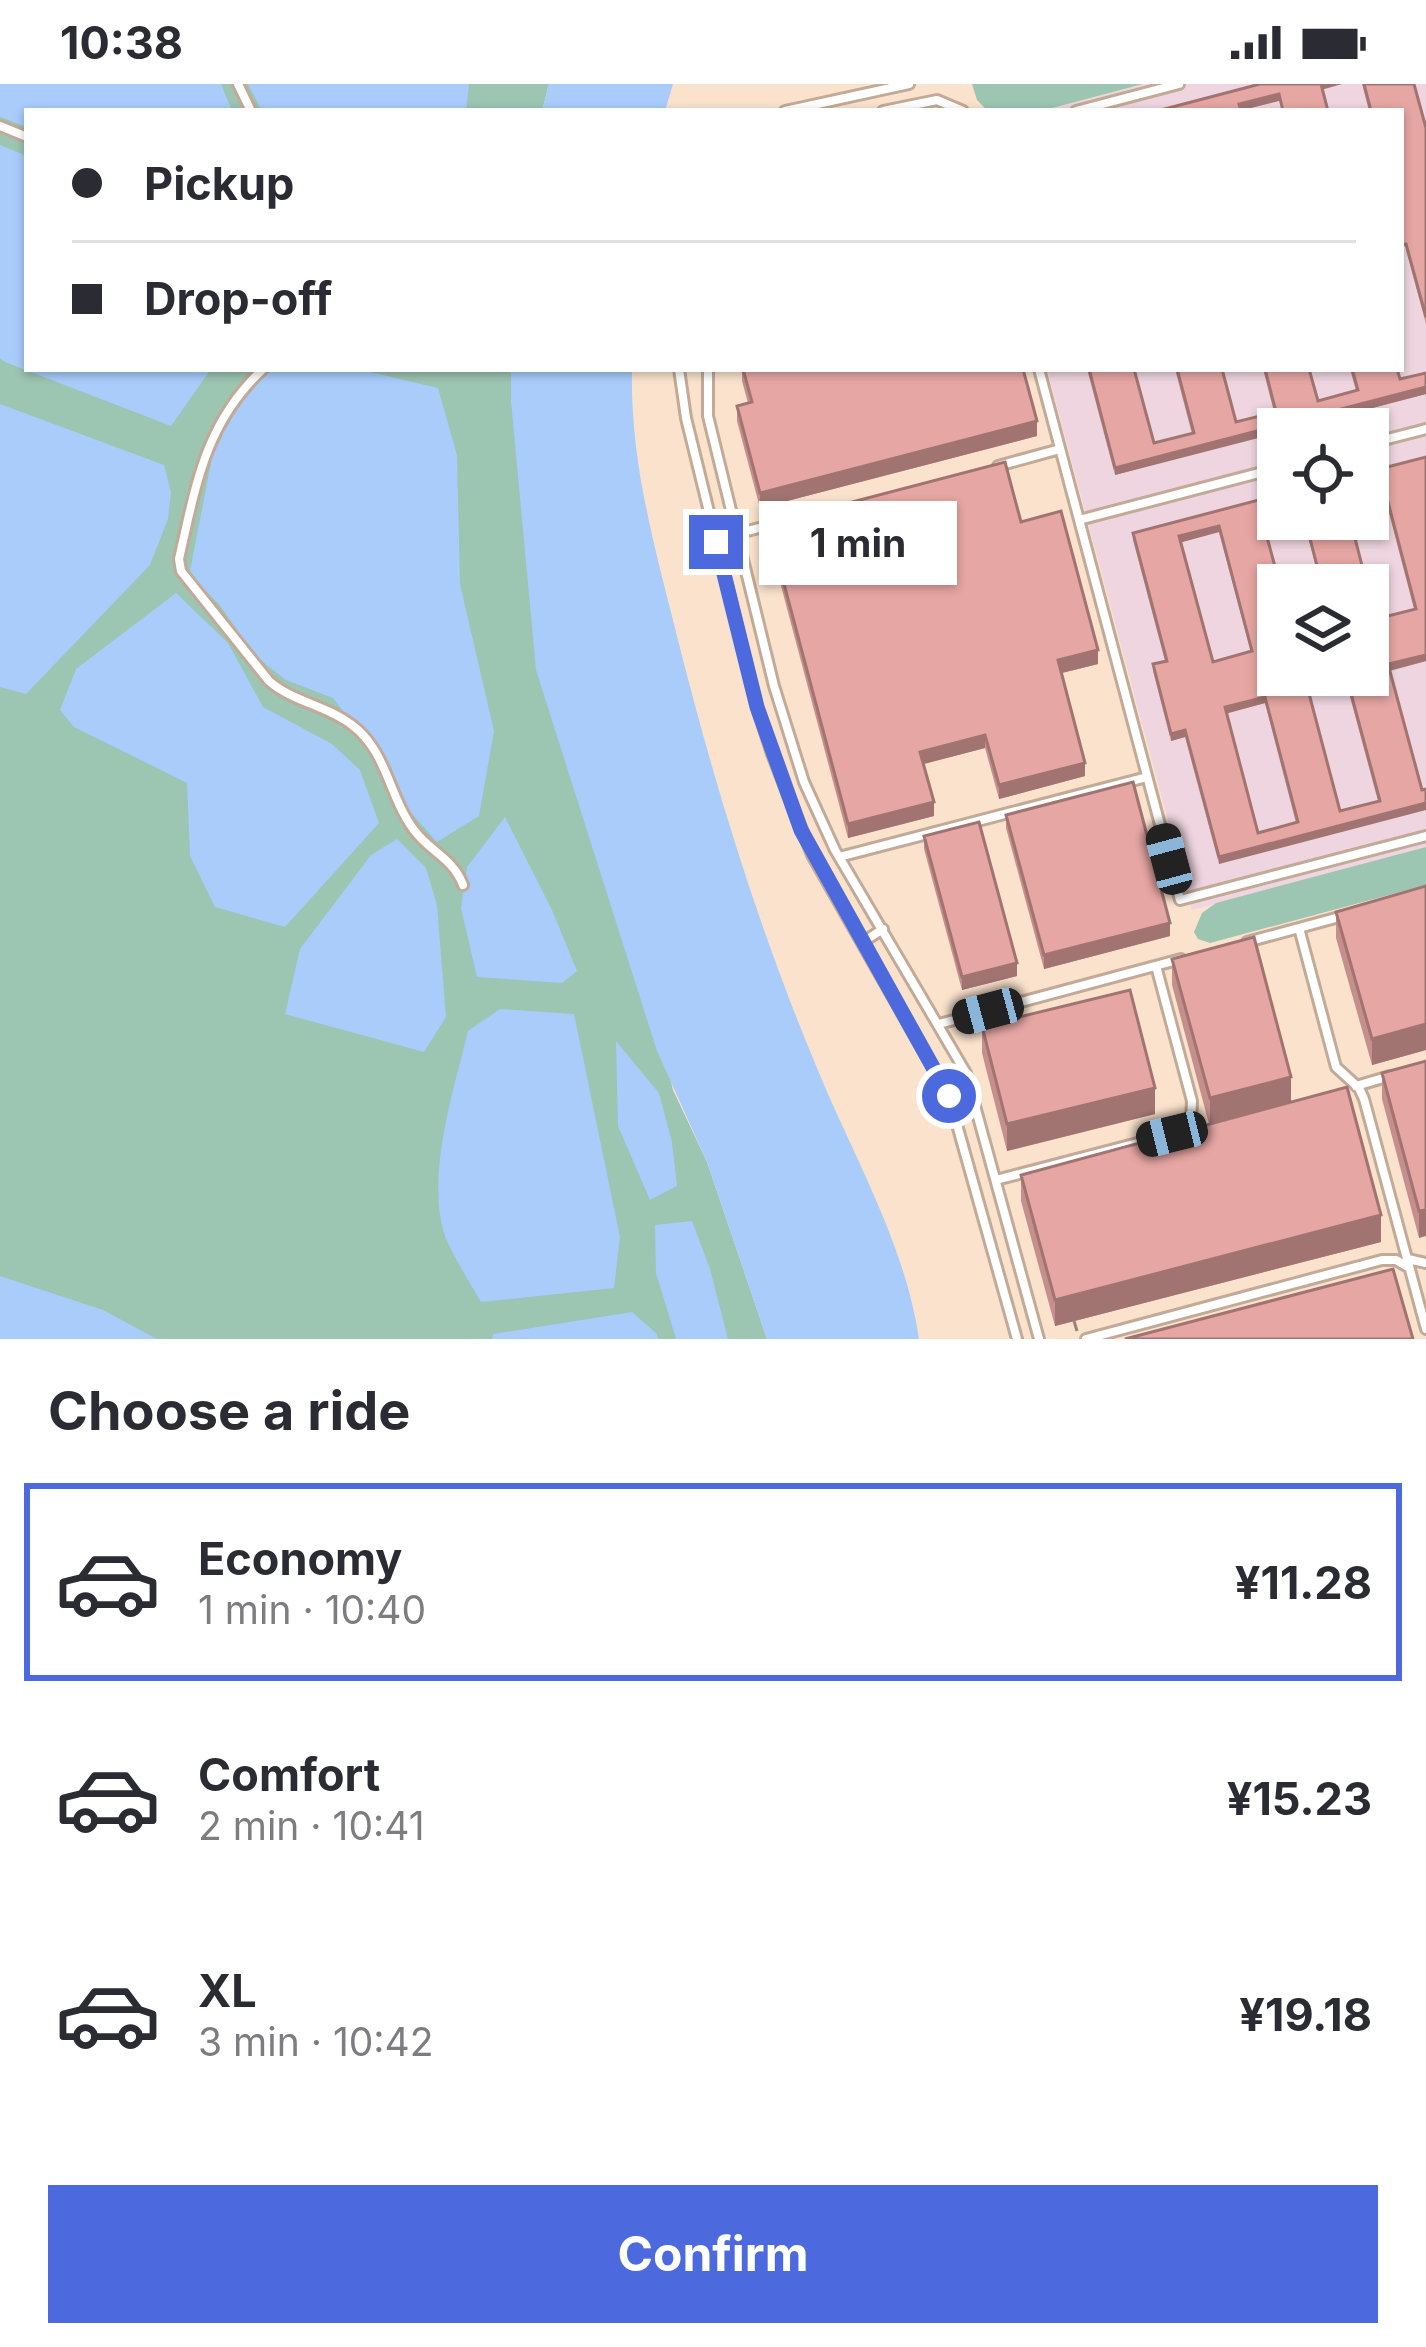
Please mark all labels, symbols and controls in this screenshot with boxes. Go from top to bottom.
text: 10:38 [60,15,183,70]
text: Pickup [144,156,294,211]
text: Drop-off [144,271,332,326]
map controls [1257,408,1389,696]
button: locate [1257,408,1389,540]
callout: 1 min [758,500,956,584]
route end [689,515,743,569]
text: 1 min [810,519,906,566]
button: layers [1257,564,1389,696]
car [1142,820,1196,898]
car [949,984,1027,1038]
route start [922,1069,976,1123]
car [1133,1108,1211,1160]
text: Choose a ride [48,1378,410,1443]
icon: car [54,1528,162,1636]
text: Economy [198,1531,402,1586]
text: ¥11.28 [1235,1555,1372,1610]
text: 1 min · 10:40 [198,1586,426,1633]
icon: car [54,1744,162,1852]
text: Comfort [198,1747,380,1802]
text: ¥15.23 [1227,1771,1372,1826]
text: 2 min · 10:41 [198,1802,425,1849]
icon: car [54,1960,162,2068]
text: XL [198,1963,257,2018]
text: ¥19.18 [1239,1987,1372,2042]
text: 3 min · 10:42 [198,2018,434,2065]
button: Confirm [48,2185,1378,2323]

